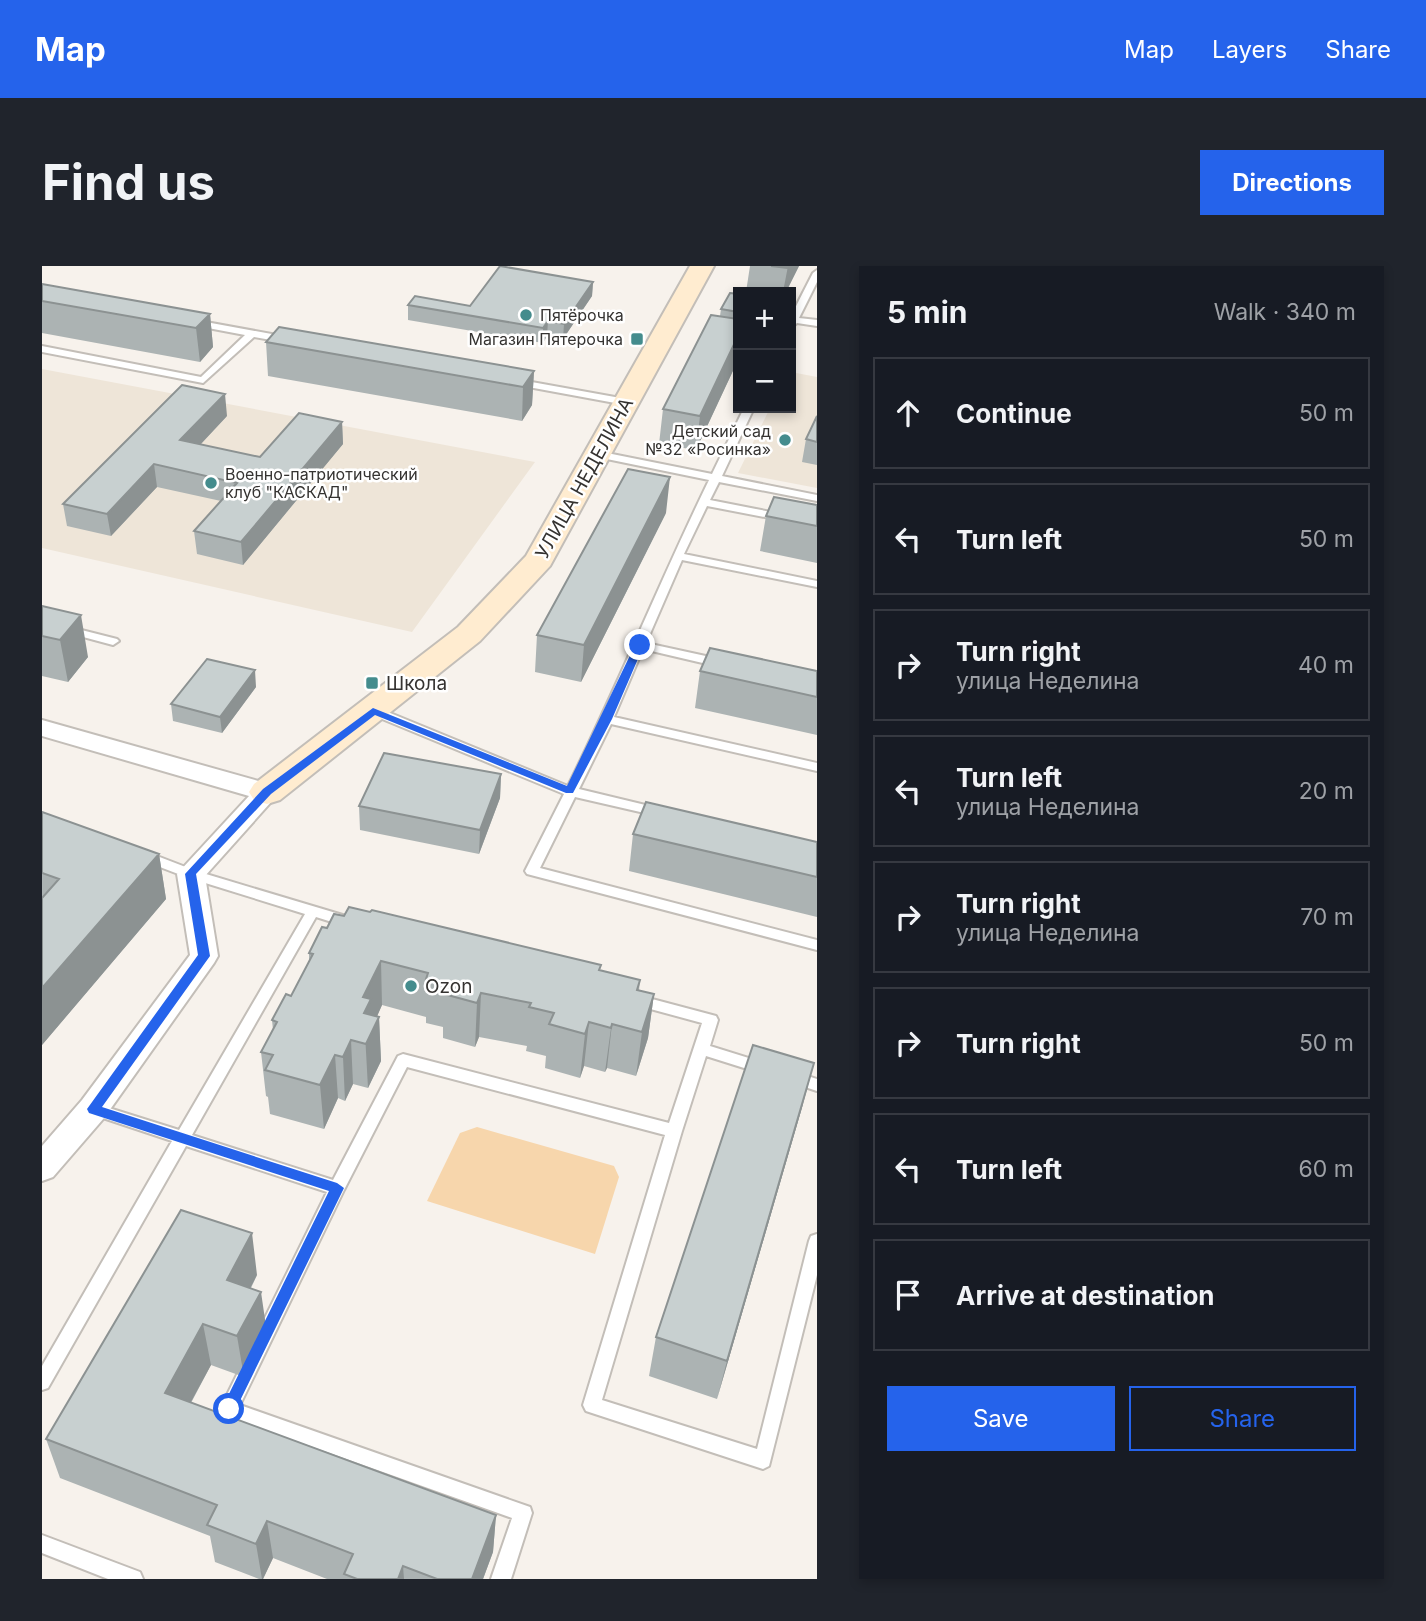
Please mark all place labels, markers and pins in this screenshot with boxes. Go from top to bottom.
place label: Пятёрочка [540,305,624,325]
marker: Пятёрочка [518,307,534,323]
place label: Магазин Пятерочка [469,329,623,349]
marker: Магазин Пятерочка [629,331,645,347]
place label: Детский сад №32 «Росинка» [645,421,771,459]
marker: Детский сад №32 «Росинка» [777,432,793,448]
place label: Военно-патриотический клуб "КАСКАД" [225,464,418,502]
marker: Военно-патриотический клуб "КАСКАД" [203,475,219,491]
place label: Школа [386,672,447,695]
marker: Школа [364,675,380,691]
place label: Ozon [425,975,472,998]
marker: Ozon [403,978,419,994]

